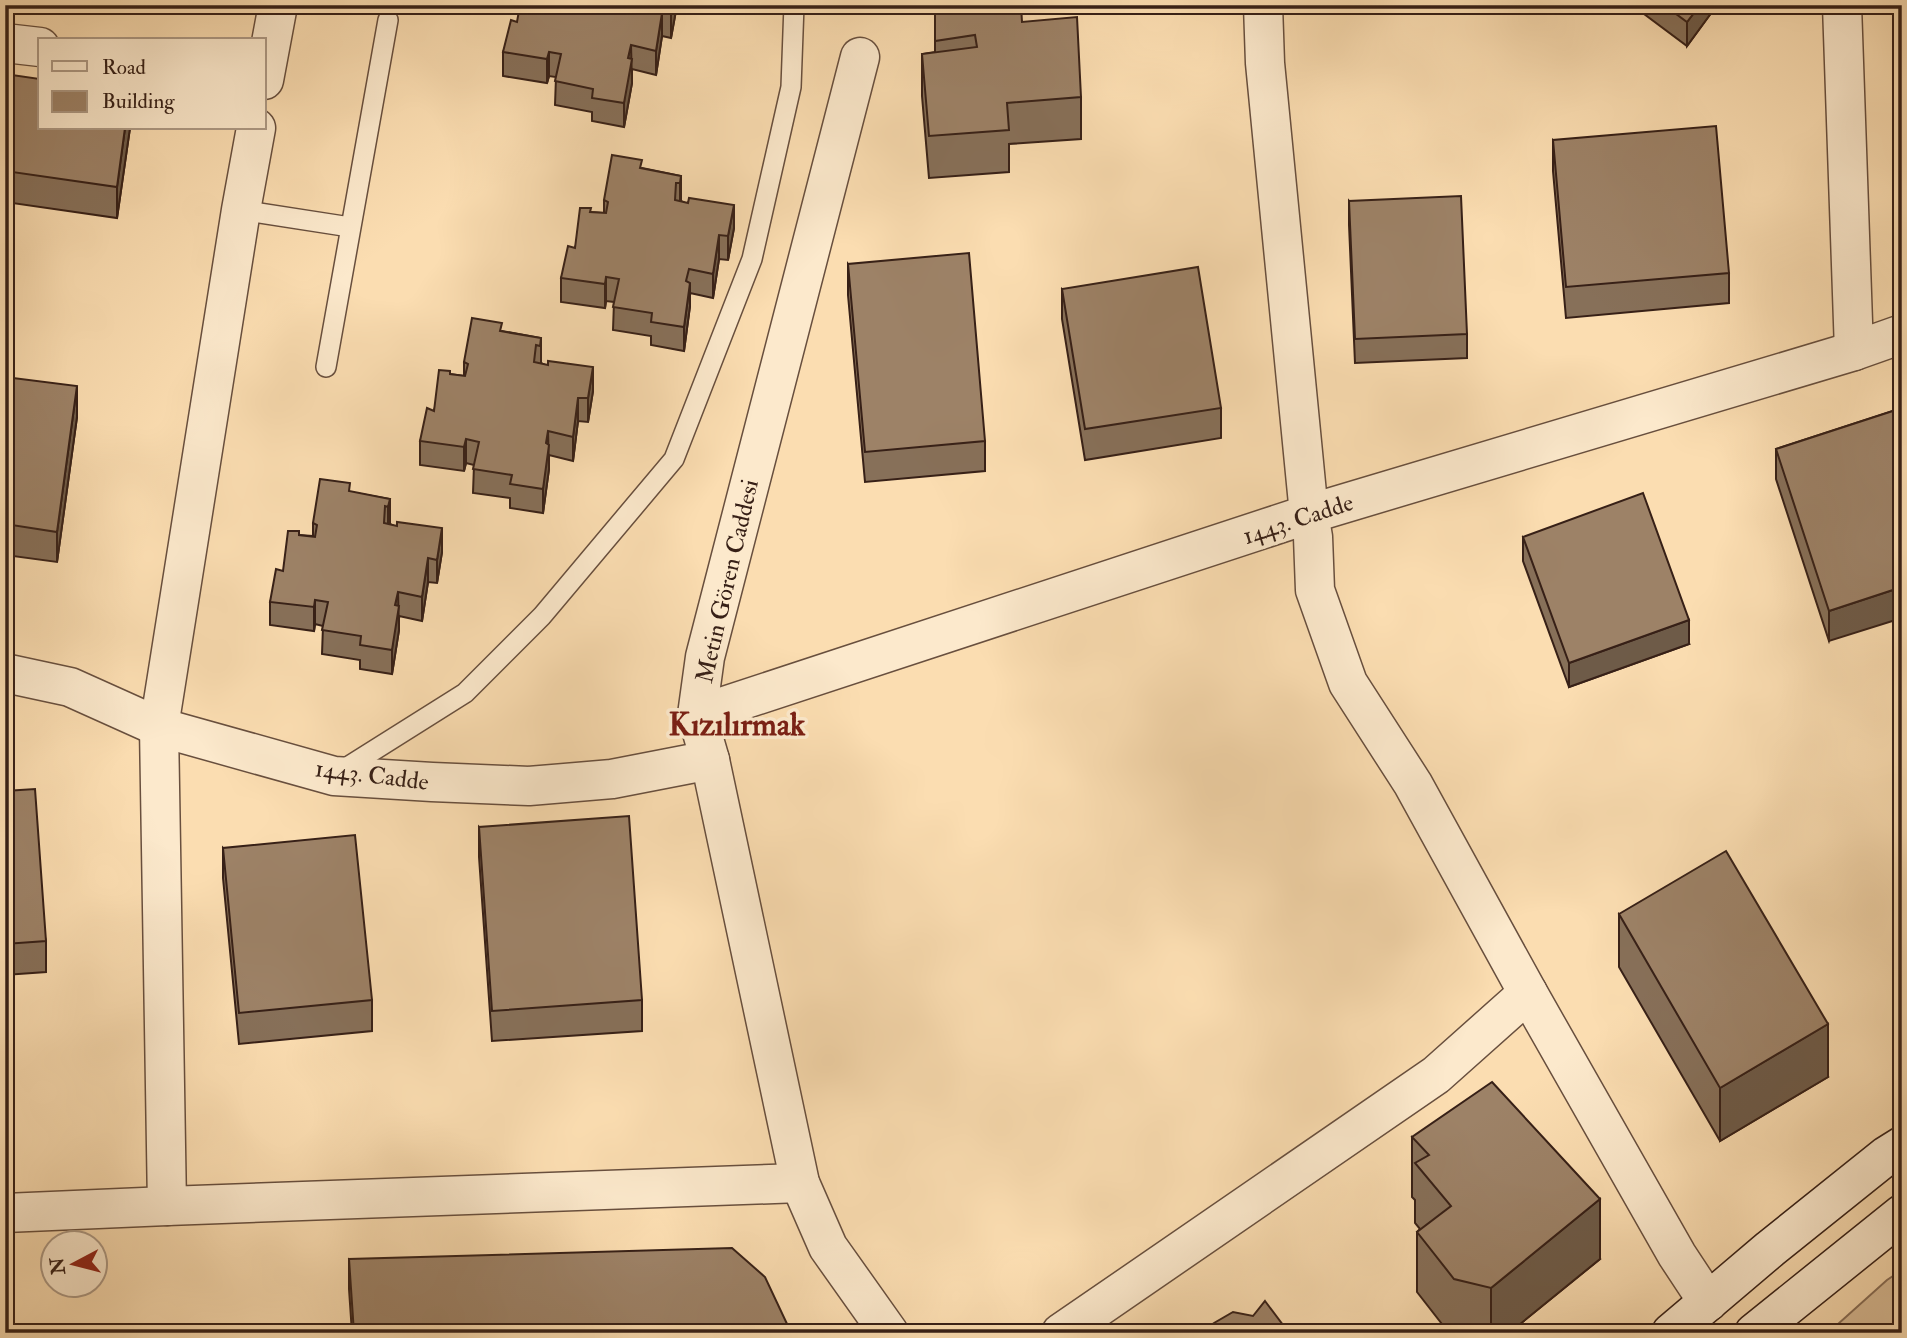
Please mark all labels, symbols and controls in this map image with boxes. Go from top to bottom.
legend [38,38,266,130]
text: Road [102,54,147,81]
text: Building [102,88,175,115]
street label: Metin Gören Caddesi [689,476,766,686]
street label: 1443. Cadde [1239,487,1357,552]
district label: Kızılırmak [669,705,806,745]
street label: 1443. Cadde [313,753,431,798]
north arrow [38,1230,108,1300]
text: N [45,1255,71,1277]

